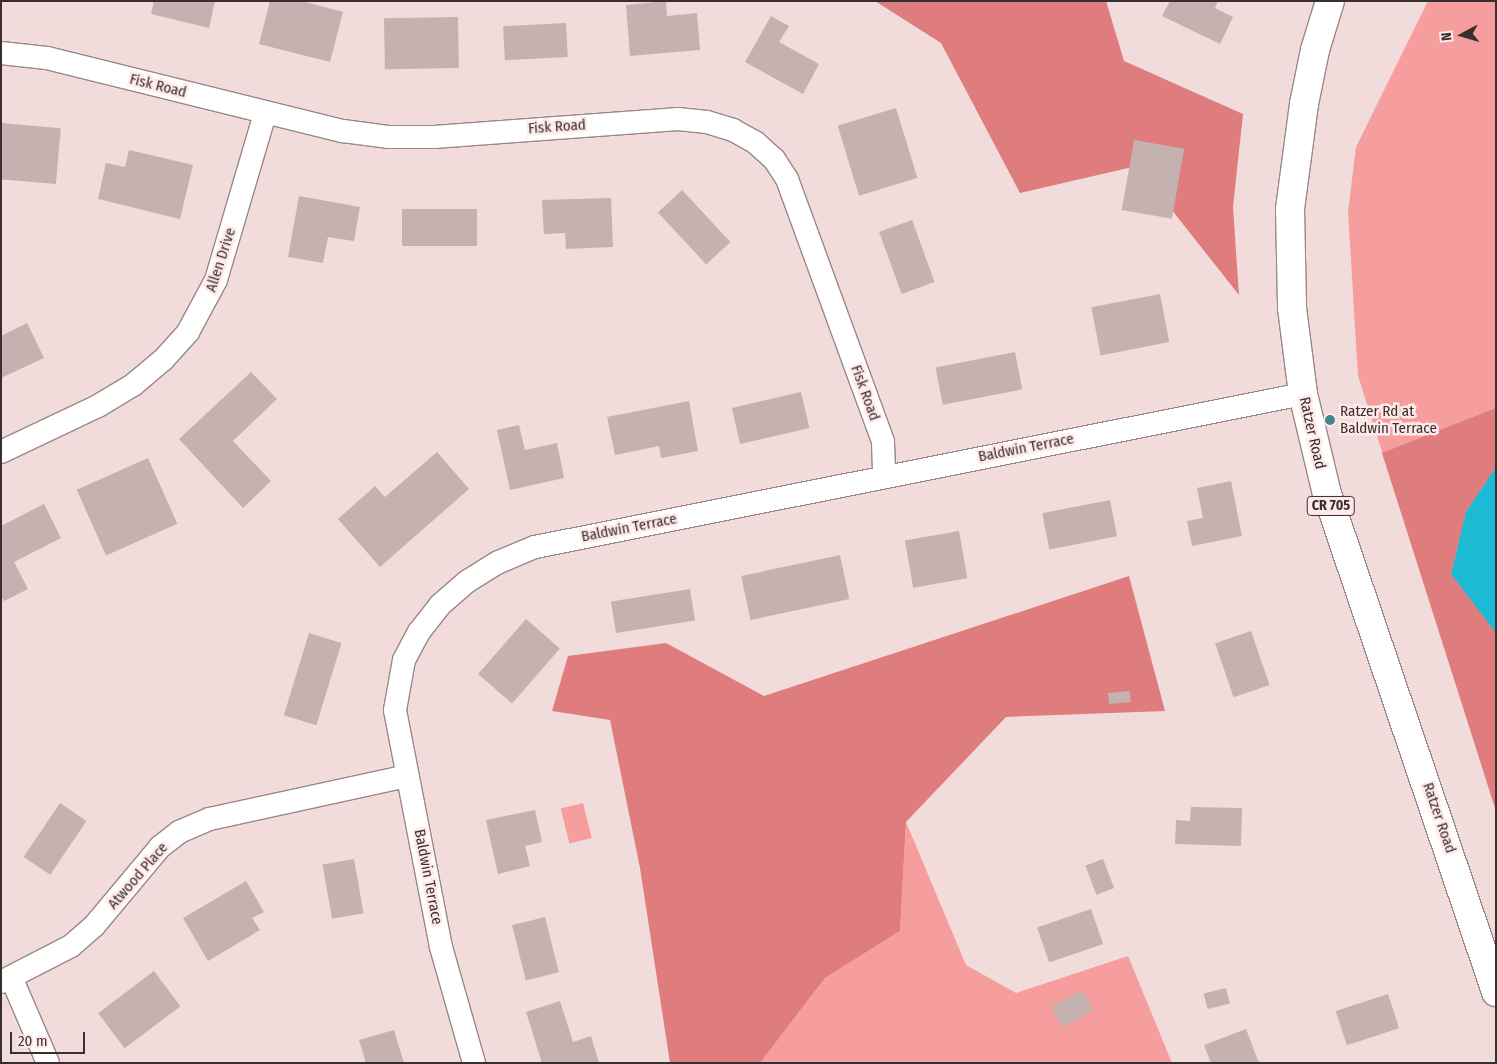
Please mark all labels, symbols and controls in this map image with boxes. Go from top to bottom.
north arrow [1437,10,1487,60]
text: N [1438,32,1455,42]
street label: Fisk Road [128,70,188,102]
street label: Fisk Road [528,116,586,138]
street label: Allen Drive [202,226,240,294]
street label: Fisk Road [847,363,883,423]
street label: Ratzer Road [1295,395,1329,471]
place label: Ratzer Rd at Baldwin Terrace [1340,402,1437,437]
marker: Ratzer Rd at Baldwin Terrace [1324,414,1336,426]
street label: Baldwin Terrace [977,430,1075,466]
road number: CR 705 [1306,494,1356,518]
street label: Baldwin Terrace [580,510,678,546]
street label: Ratzer Road [1419,780,1459,856]
street label: Baldwin Terrace [410,828,446,926]
street label: Atwood Place [104,839,172,913]
scale bar [12,1022,88,1054]
text: 20 m [18,1032,48,1050]

